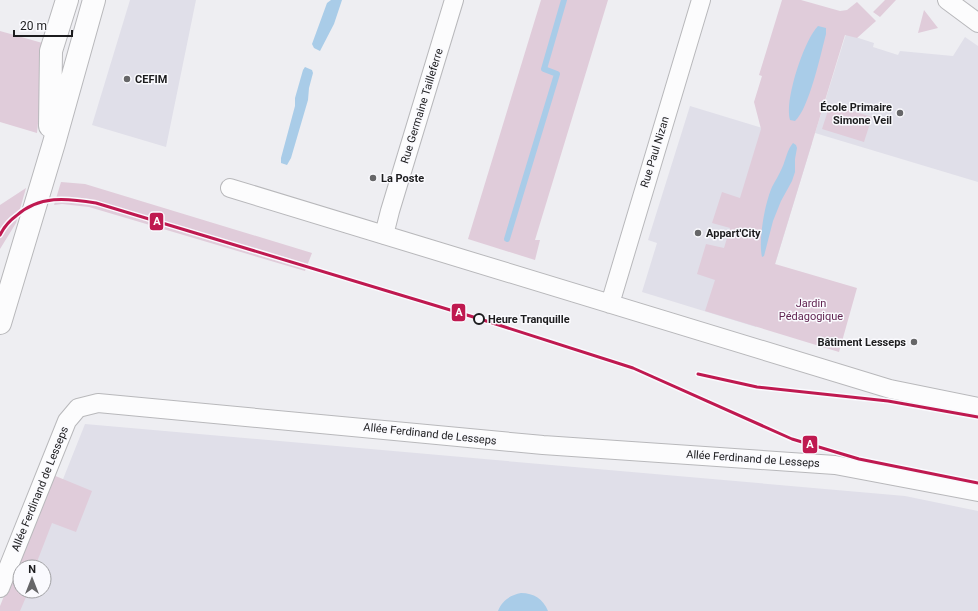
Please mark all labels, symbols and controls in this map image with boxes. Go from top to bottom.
scale bar [14,12,72,38]
text: 20 m [20,19,47,33]
street label: Rue Germaine Tailleferre [398,47,446,165]
place label: CEFIM [135,73,167,86]
marker: CEFIM [122,74,132,84]
place label: École Primaire Simone Veil [820,101,892,127]
marker: École Primaire Simone Veil [895,108,905,118]
street label: Rue Paul Nizan [638,115,672,189]
place label: La Poste [381,172,424,185]
marker: La Poste [368,173,378,183]
line badge: A [149,212,164,231]
text: A [153,215,161,228]
place label: Appart'City [706,227,761,240]
marker: Appart'City [693,228,703,238]
park label: Jardin Pédagogique [779,297,843,323]
line badge: A [451,303,466,322]
text: A [455,306,463,319]
marker: Heure Tranquille [473,313,485,325]
place label: Heure Tranquille [488,313,570,326]
place label: Bâtiment Lesseps [817,336,906,349]
marker: Bâtiment Lesseps [909,337,919,347]
street label: Allée Ferdinand de Lesseps [363,421,498,447]
street label: Allée Ferdinand de Lesseps [9,424,71,553]
line badge: A [802,435,818,454]
text: A [806,438,814,451]
street label: Allée Ferdinand de Lesseps [686,448,821,470]
north arrow [12,559,52,599]
text: N [28,563,36,576]

